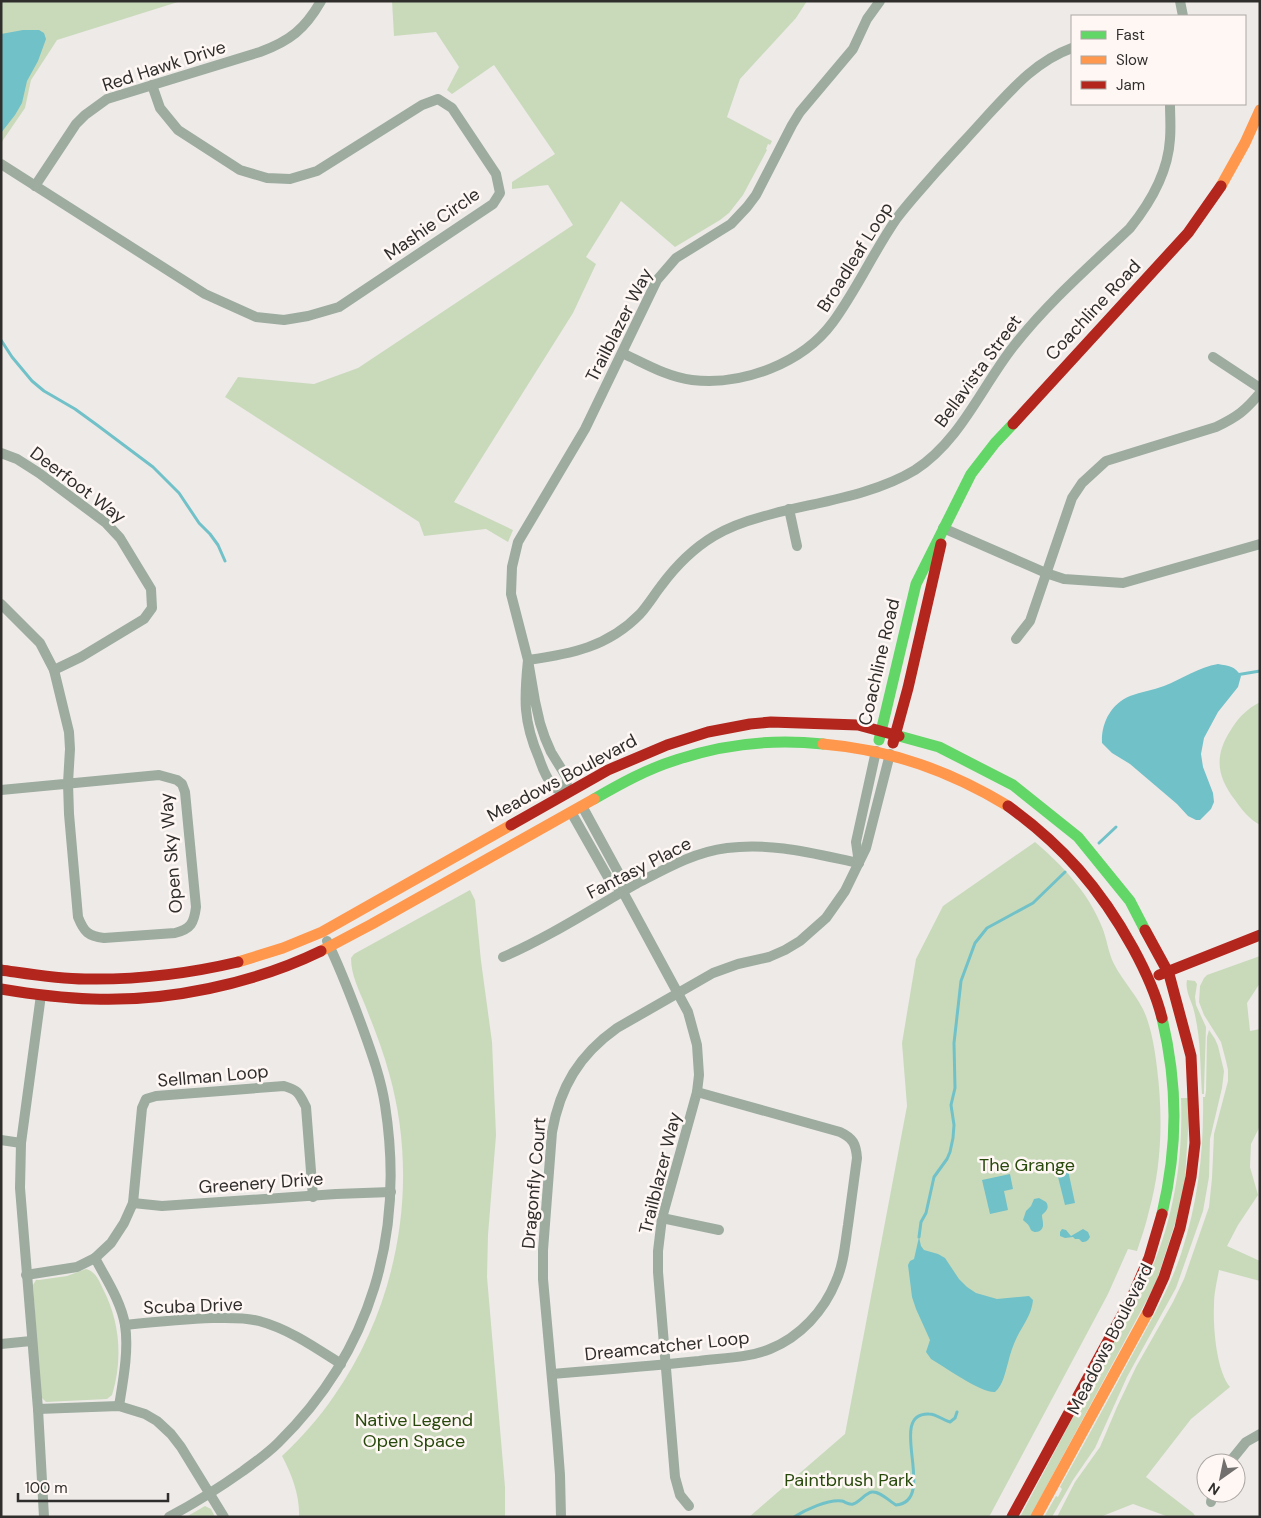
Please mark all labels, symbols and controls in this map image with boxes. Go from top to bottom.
legend [1071,15,1246,105]
text: Fast [1116,25,1145,45]
street label: Red Hawk Drive [99,35,229,97]
text: Slow [1116,50,1149,70]
text: Jam [1116,75,1145,95]
street label: Mashie Circle [379,182,485,266]
street label: Broadleaf Loop [812,197,898,317]
street label: Coachline Road [1040,254,1146,366]
street label: Trailblazer Way [580,264,658,386]
street label: Bellavista Street [929,310,1027,432]
street label: Deerfoot Way [25,441,131,529]
street label: Coachline Road [853,596,905,728]
street label: Meadows Boulevard [483,728,641,828]
street label: Open Sky Way [154,792,188,914]
street label: Fantasy Place [583,831,695,905]
street label: Sellman Loop [156,1059,270,1093]
street label: Trailblazer Way [633,1109,687,1237]
street label: Dragonfly Court [516,1116,552,1250]
park label: The Grange [979,1153,1075,1177]
street label: Greenery Drive [198,1167,324,1199]
street label: Meadows Boulevard [1062,1259,1158,1419]
street label: Scuba Drive [143,1292,243,1320]
street label: Dreamcatcher Loop [583,1325,751,1367]
park label: Native Legend Open Space [355,1408,473,1453]
north arrow [1196,1453,1246,1503]
park label: Paintbrush Park [784,1468,914,1492]
scale bar [18,1470,168,1502]
text: 100 m [25,1478,68,1498]
text: N [1205,1479,1223,1499]

